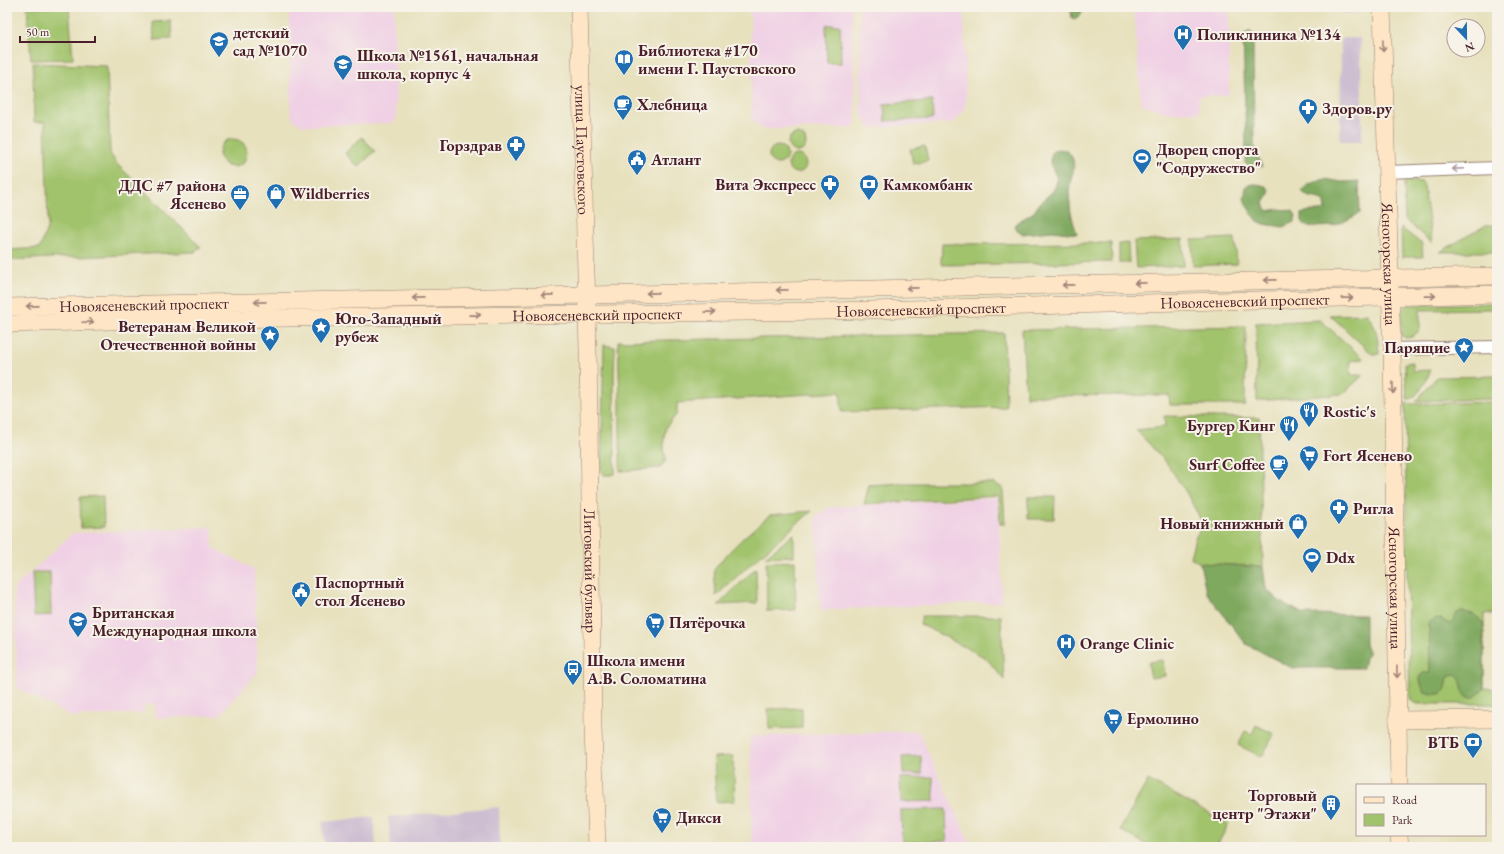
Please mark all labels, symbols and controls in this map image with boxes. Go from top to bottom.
scale bar [20,18,95,44]
north arrow [1446,18,1486,58]
place label: детский сад №1070 [233,22,307,61]
hospital icon: Поликлиника №134 [1172,23,1194,51]
text: 50 m [26,24,50,40]
place label: Поликлиника №134 [1197,24,1341,45]
school or university icon: детский сад №1070 [208,30,230,58]
one-way arrow [1380,39,1387,52]
text: N [1463,39,1476,55]
place label: Библиотека #170 имени Г. Паустовского [638,40,796,79]
place label: Школа №1561, начальная школа, корпус 4 [357,45,539,84]
library icon: Библиотека #170 имени Г. Паустовского [613,48,635,76]
school or university icon: Школа №1561, начальная школа, корпус 4 [332,53,354,81]
street label: улица Паустовского [571,85,595,215]
cafe icon: Хлебница [612,93,634,121]
place label: Хлебница [636,94,709,115]
pharmacy icon: Здоров.ру [1297,97,1319,125]
place label: Здоров.ру [1322,98,1393,119]
pharmacy icon: Горздрав [505,134,527,162]
place label: Горздрав [440,135,502,156]
place label: Дворец спорта "Содружество" [1156,139,1261,178]
sports icon: Дворец спорта "Содружество" [1131,147,1153,175]
public building icon: Атлант [626,148,648,176]
place label: Атлант [650,149,702,170]
one-way arrow [1452,166,1465,173]
pharmacy icon: Вита Экспресс [819,173,841,201]
bank icon: Камкомбанк [858,173,880,201]
place label: Вита Экспресс [715,174,816,195]
place label: Камкомбанк [883,174,973,195]
place label: ДДС #7 района Ясенево [118,175,227,214]
shop icon: Wildberries [265,182,287,210]
office icon: ДДС #7 района Ясенево [229,183,251,211]
place label: Wildberries [290,183,370,204]
street label: Ясногорская улица [1377,201,1402,326]
one-way arrow [1264,277,1277,284]
one-way arrow [1134,279,1147,287]
one-way arrow [1062,281,1075,288]
one-way arrow [906,284,919,292]
one-way arrow [776,287,789,294]
street label: Новоясеневский проспект [1160,288,1330,313]
one-way arrow [646,289,659,297]
one-way arrow [541,291,554,299]
street label: Новоясеневский проспект [59,292,229,316]
one-way arrow [1423,292,1436,300]
one-way arrow [412,294,425,302]
one-way arrow [1340,294,1353,302]
street label: Новоясеневский проспект [836,296,1006,321]
one-way arrow [254,298,267,305]
street label: Новоясеневский проспект [512,302,682,326]
one-way arrow [26,303,39,310]
place label: Юго-Западный рубеж [335,308,442,347]
one-way arrow [703,308,716,316]
one-way arrow [468,311,481,319]
place label: Ветеранам Великой Отечественной войны [100,316,257,355]
place icon: Юго-Западный рубеж [310,316,332,344]
one-way arrow [81,318,94,326]
place icon: Ветеранам Великой Отечественной войны [259,324,281,352]
place icon: Парящие [1453,336,1475,364]
place label: Парящие [1384,337,1450,358]
one-way arrow [1389,381,1397,394]
restaurant icon: Rostic's [1298,400,1320,428]
place label: Rostic's [1323,401,1376,422]
restaurant icon: Бургер Кинг [1278,414,1300,442]
place label: Бургер Кинг [1187,415,1276,436]
supermarket icon: Fort Ясенево [1298,444,1320,472]
place label: Fort Ясенево [1323,445,1412,466]
cafe icon: Surf Coffee [1268,453,1290,481]
place label: Surf Coffee [1189,454,1265,475]
pharmacy icon: Ригла [1328,497,1350,525]
place label: Ригла [1353,498,1395,519]
street label: Литовский бульвар [580,509,602,633]
shop icon: Новый книжный [1287,512,1309,540]
place label: Новый книжный [1160,513,1285,534]
street label: Ясногорская улица [1384,525,1407,650]
sports icon: Ddx [1301,546,1323,574]
place label: Ddx [1326,547,1355,568]
place label: Паспортный стол Ясенево [315,572,405,611]
public building icon: Паспортный стол Ясенево [290,580,312,608]
place label: Британская Международная школа [92,602,258,641]
school or university icon: Британская Международная школа [67,610,89,638]
supermarket icon: Пятёрочка [644,611,666,639]
place label: Пятёрочка [669,612,747,633]
hospital icon: Orange Clinic [1055,632,1077,660]
place label: Orange Clinic [1080,633,1175,654]
place label: Школа имени А.В. Соломатина [586,650,708,689]
bus stop icon: Школа имени А.В. Соломатина [562,658,584,686]
one-way arrow [1393,665,1401,678]
supermarket icon: Ермолино [1102,707,1124,735]
place label: Ермолино [1127,708,1199,729]
bank icon: ВТБ [1462,731,1484,759]
place label: ВТБ [1428,732,1459,753]
legend [1356,784,1486,836]
place label: Торговый центр "Этажи" [1212,785,1318,824]
text: Road [1392,792,1418,808]
building icon: Торговый центр "Этажи" [1320,793,1342,821]
supermarket icon: Дикси [651,806,673,834]
place label: Дикси [676,807,722,828]
text: Park [1392,812,1413,828]

